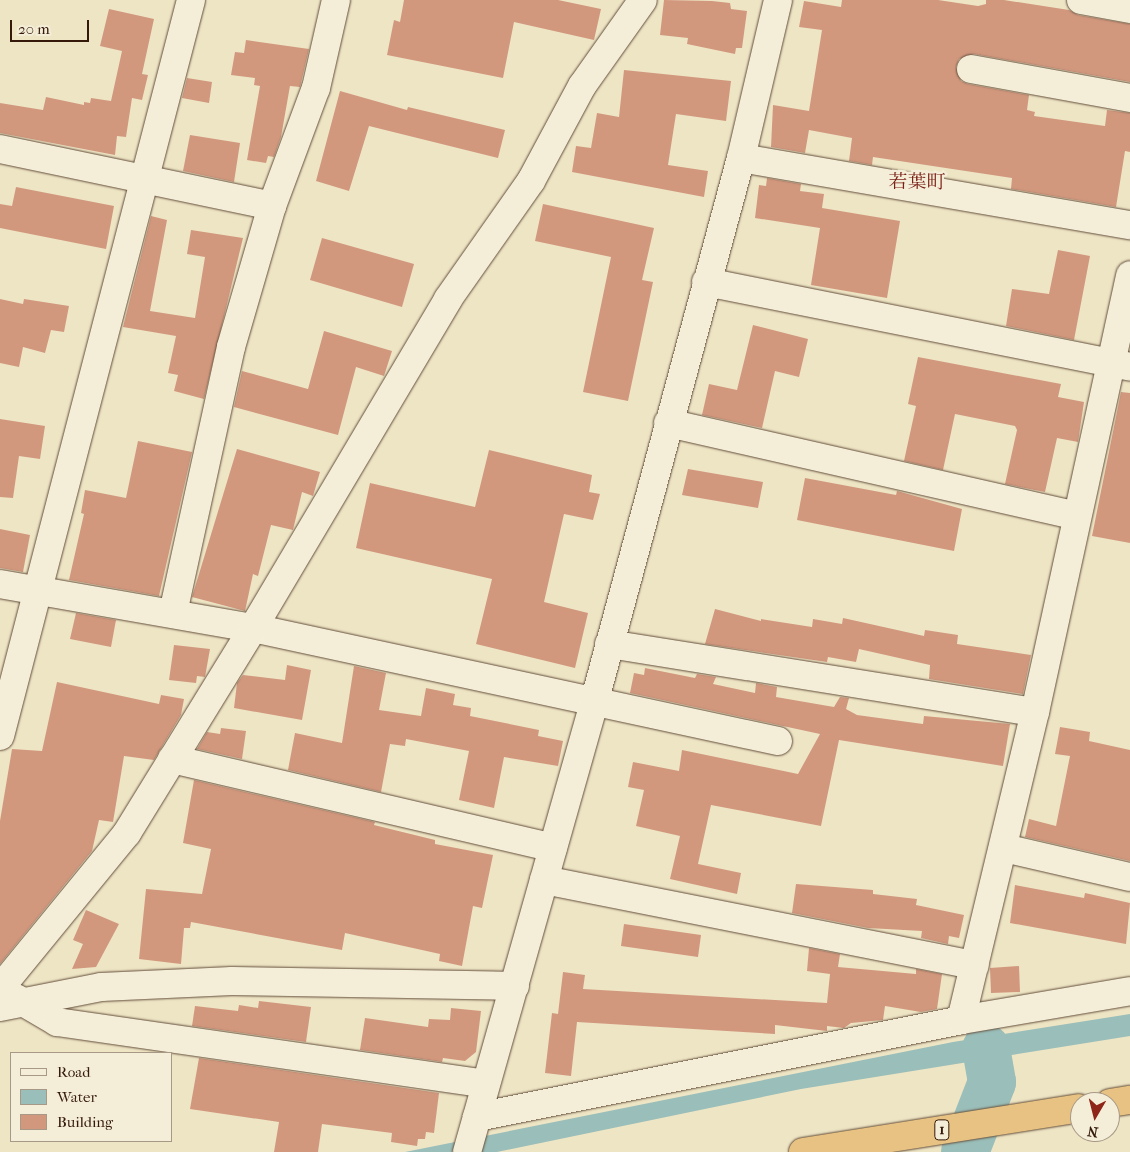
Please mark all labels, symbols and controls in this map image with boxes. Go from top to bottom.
scale bar [12,10,91,42]
text: 20 m [18,20,50,38]
district label: 若葉町 [889,172,945,194]
legend [10,1052,172,1142]
text: Road [57,1063,90,1081]
text: Water [57,1088,97,1106]
north arrow [1070,1092,1120,1142]
text: Building [57,1113,113,1131]
road number: 1 [933,1118,951,1142]
text: N [1087,1122,1099,1141]

